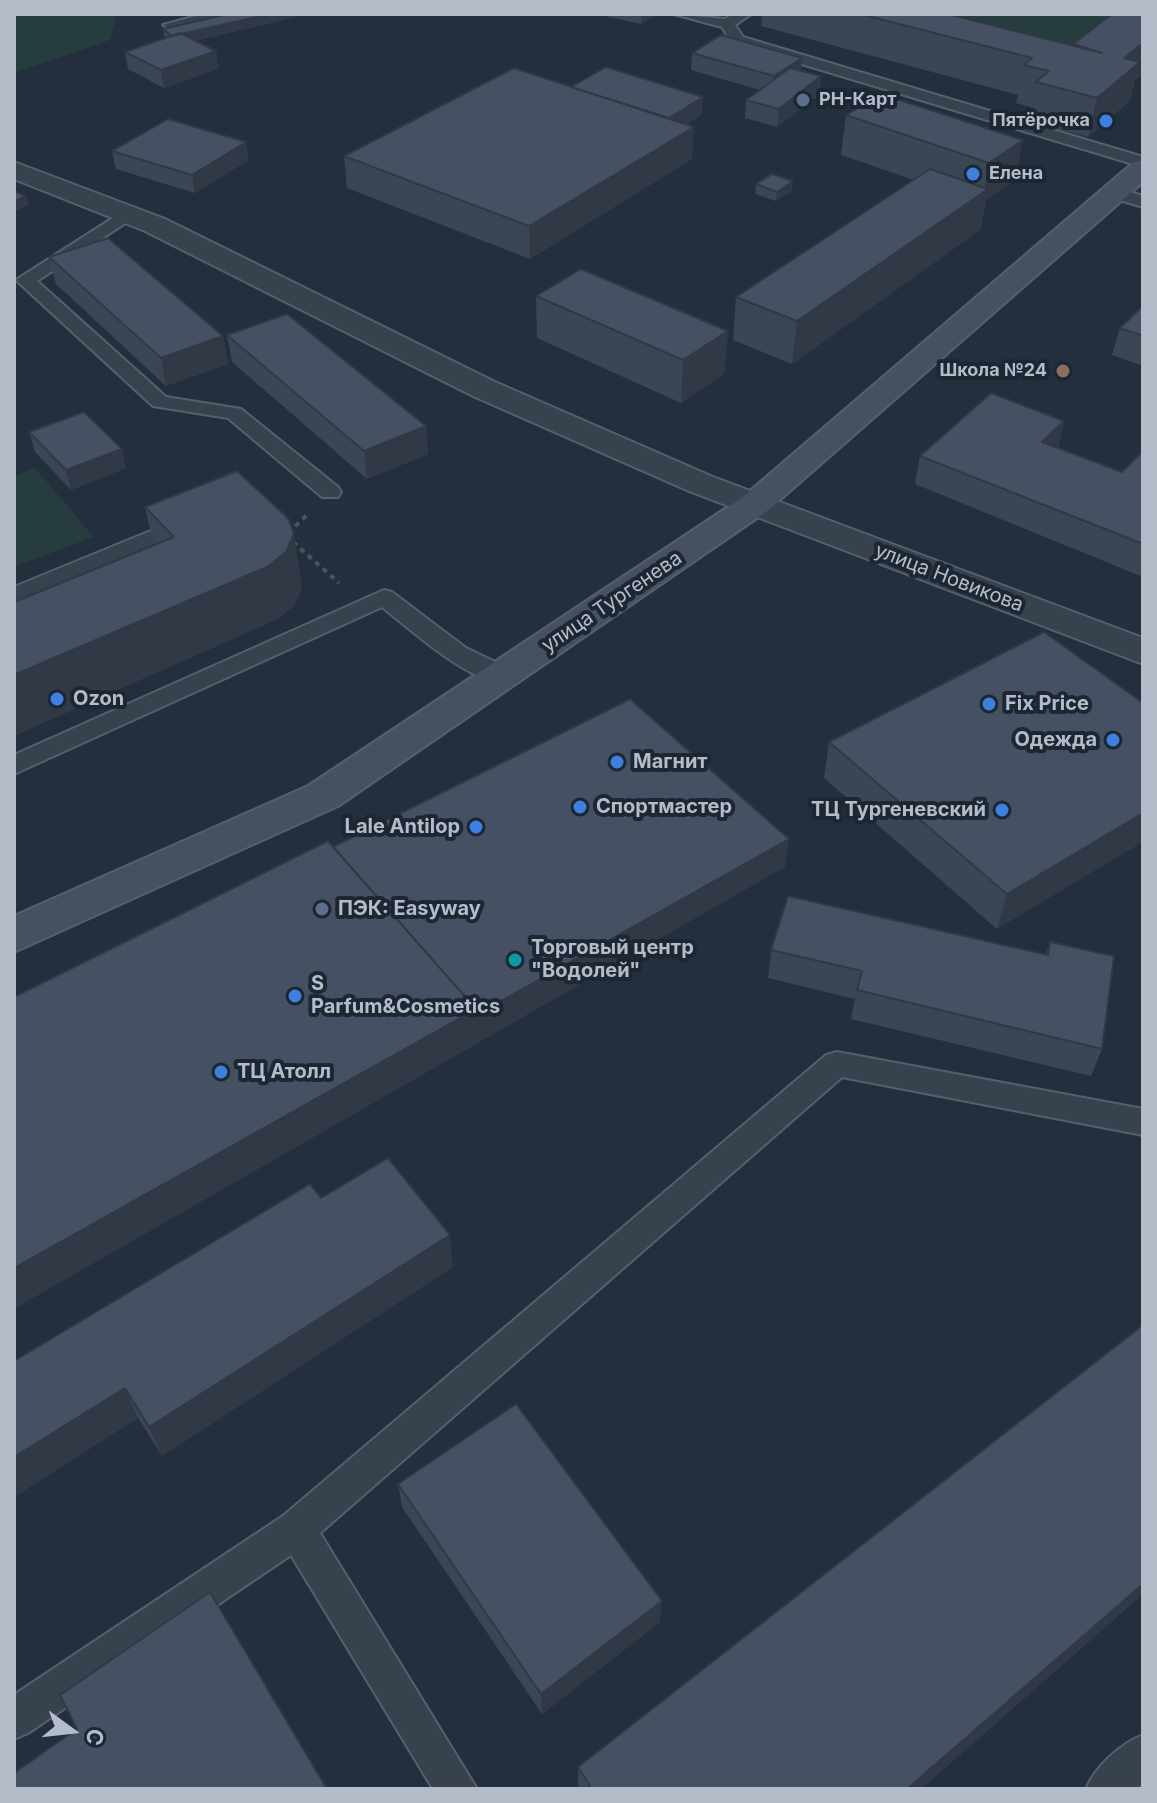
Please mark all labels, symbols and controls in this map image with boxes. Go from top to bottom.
place label: РН-Карт [819,89,896,111]
marker: РН-Карт [794,91,812,109]
place label: Пятёрочка [992,110,1090,132]
marker: Пятёрочка [1097,112,1115,130]
place label: Елена [989,163,1043,185]
marker: Елена [964,165,982,183]
place label: Школа №24 [939,360,1047,382]
marker: Школа №24 [1054,362,1072,380]
street label: улица Новикова [871,539,1027,617]
street label: улица Тургенева [537,546,687,658]
place label: Ozon [73,687,124,711]
marker: Ozon [48,690,66,708]
place label: Fix Price [1005,692,1089,716]
marker: Fix Price [980,695,998,713]
place label: Одежда [1014,728,1097,752]
marker: Одежда [1104,731,1122,749]
place label: Магнит [633,750,708,774]
marker: Магнит [608,753,626,771]
place label: Спортмастер [596,795,732,819]
marker: Спортмастер [571,798,589,816]
place label: ТЦ Тургеневский [811,798,986,822]
marker: ТЦ Тургеневский [993,801,1011,819]
place label: Lale Antilop [345,815,460,839]
marker: Lale Antilop [467,818,485,836]
place label: ПЭК: Easyway [338,897,481,921]
marker: ПЭК: Easyway [313,900,331,918]
place label: Торговый центр "Водолей" [531,936,694,983]
marker: Торговый центр "Водолей" [506,951,524,969]
place label: S Parfum&Cosmetics [311,972,500,1019]
marker: S Parfum&Cosmetics [286,987,304,1005]
place label: ТЦ Атолл [237,1060,331,1084]
marker: ТЦ Атолл [212,1063,230,1081]
north arrow [32,1691,112,1771]
text: С [81,1726,110,1748]

